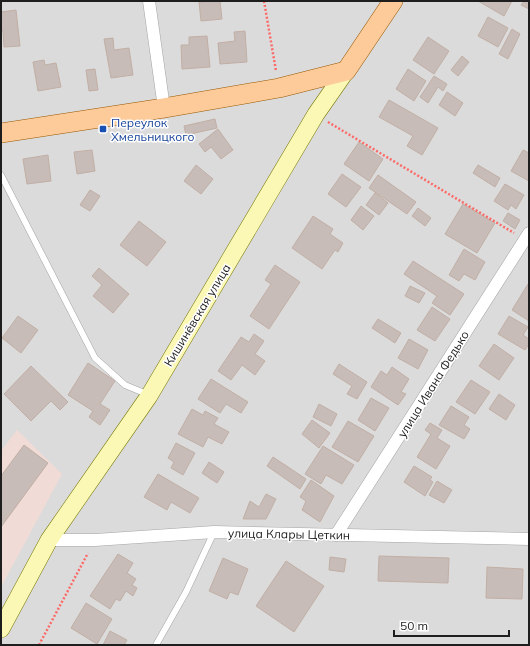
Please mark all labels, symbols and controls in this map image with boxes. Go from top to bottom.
place label: Переулок Хмельницкого [111,115,195,144]
marker: Переулок Хмельницкого [98,124,108,134]
street label: Кишинёвская улица [160,261,234,369]
street label: улица Ивана Федько [394,328,472,440]
street label: улица Клары Цеткин [228,525,350,543]
scale bar [394,612,509,638]
text: 50 m [400,618,428,633]

